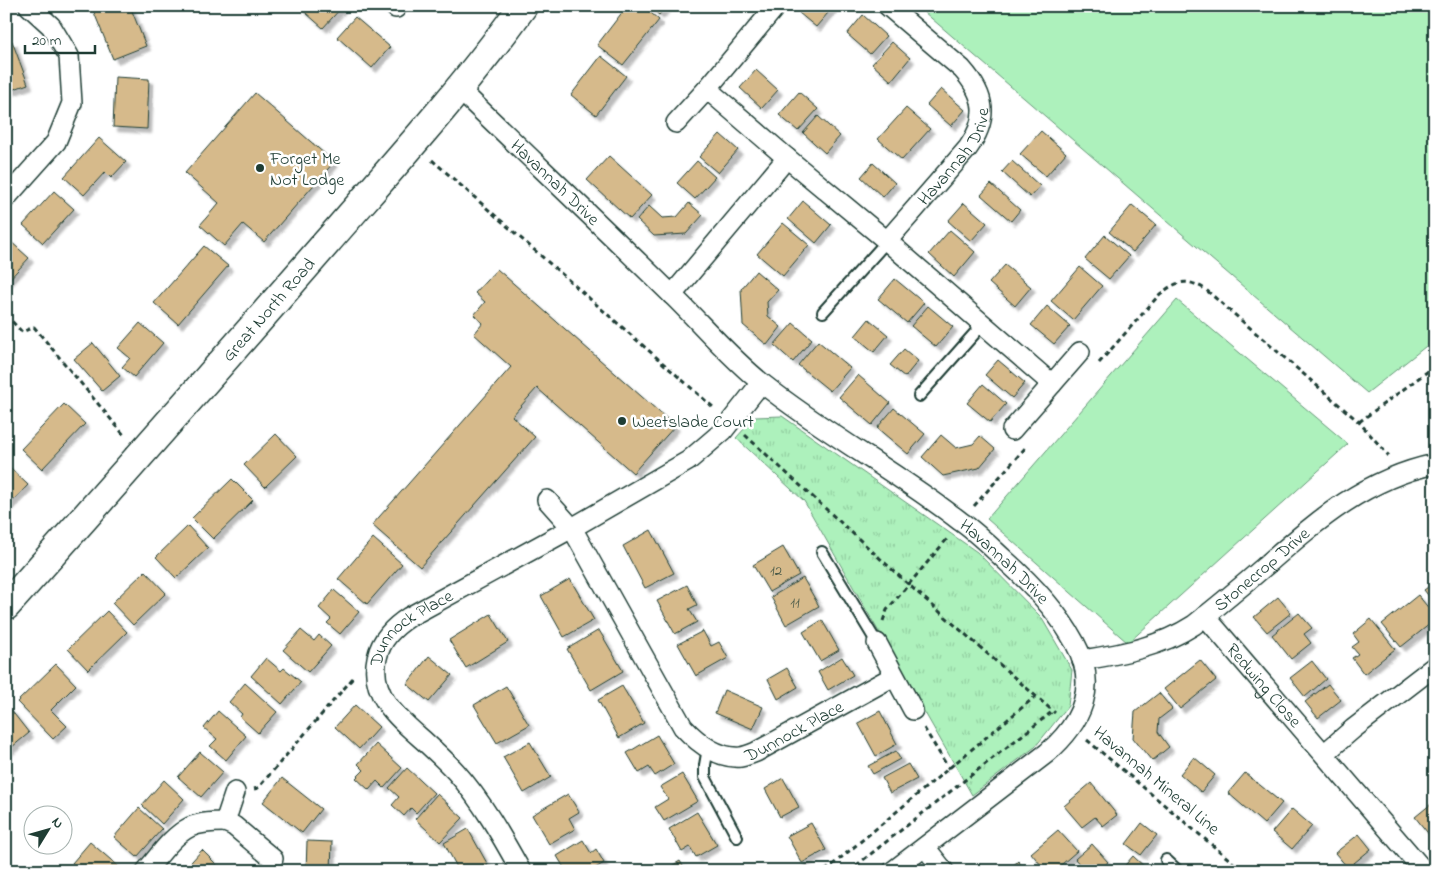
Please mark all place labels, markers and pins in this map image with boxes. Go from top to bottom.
place label: Forget Me Not Lodge [269,147,345,195]
marker: Forget Me Not Lodge [254,162,266,174]
place label: Weetslade Court [632,410,754,436]
marker: Weetslade Court [616,415,628,427]

